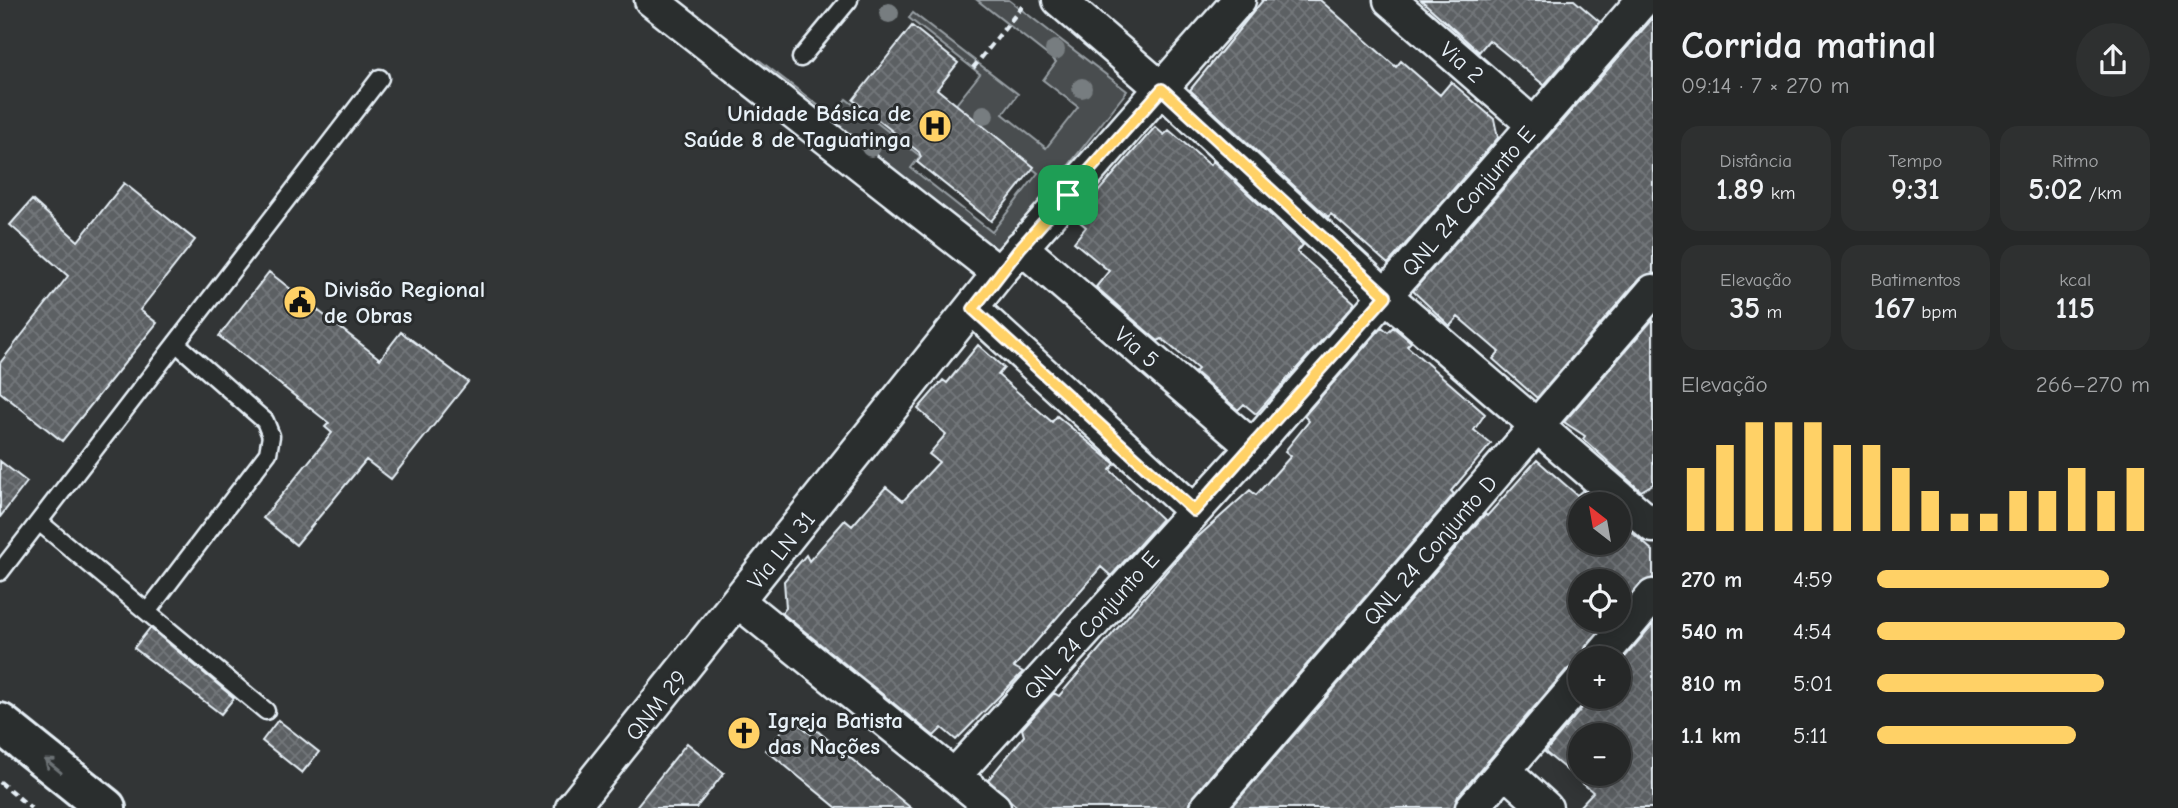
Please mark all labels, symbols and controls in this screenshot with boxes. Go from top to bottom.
button: share [2076,23,2150,97]
text: Corrida matinal [1681,24,1936,68]
street label: Via 2 [1434,36,1489,89]
text: 09:14 · 7 × 270 m [1681,72,1849,99]
place label: Unidade Básica de Saúde 8 de Taguatinga [684,100,911,153]
hospital icon: Unidade Básica de Saúde 8 de Taguatinga [916,107,954,145]
street label: QNL 24 Conjunto E [1396,121,1541,282]
text: Distância [1720,150,1792,172]
text: Tempo [1889,150,1942,172]
text: Ritmo [2052,150,2099,172]
pin [1038,165,1098,225]
text: 1.89 [1716,172,1764,207]
text: 9:31 [1891,172,1940,207]
text: 5:02 [2028,172,2083,207]
icon: arrive [1049,176,1087,214]
text: km [1764,182,1796,204]
text: /km [2083,182,2122,204]
text: Elevação [1720,269,1792,291]
text: Batimentos [1871,269,1960,291]
text: kcal [2059,269,2091,291]
place label: Divisão Regional de Obras [324,276,485,329]
public building icon: Divisão Regional de Obras [281,283,319,321]
text: 35 [1729,291,1760,326]
text: 167 [1874,291,1915,326]
text: 115 [2055,291,2095,326]
text: m [1760,301,1782,323]
text: bpm [1915,301,1957,323]
street label: Via 5 [1109,321,1164,374]
text: Elevação [1681,371,1768,398]
text: 266–270 m [2036,371,2150,398]
street label: QNL 24 Conjunto D [1358,470,1503,631]
north arrow [1568,492,1631,555]
map controls [1568,492,1631,786]
street label: Via LN 31 [742,506,821,595]
street label: QNL 24 Conjunto E [1018,546,1165,705]
text: 270 m [1681,566,1742,593]
text: 4:59 [1793,566,1833,593]
button: locate [1568,569,1631,632]
text: 540 m [1681,618,1744,645]
text: 4:54 [1793,618,1832,645]
button: + [1568,646,1631,709]
street label: QNM 29 [620,665,693,746]
text: 810 m [1681,670,1741,697]
text: 5:01 [1793,670,1833,697]
place label: Igreja Batista das Nações [768,707,903,760]
church icon: Igreja Batista das Nações [725,714,763,752]
text: 1.1 km [1681,722,1741,749]
text: 5:11 [1793,722,1828,749]
button: − [1568,723,1631,786]
one-way arrow [45,758,63,773]

